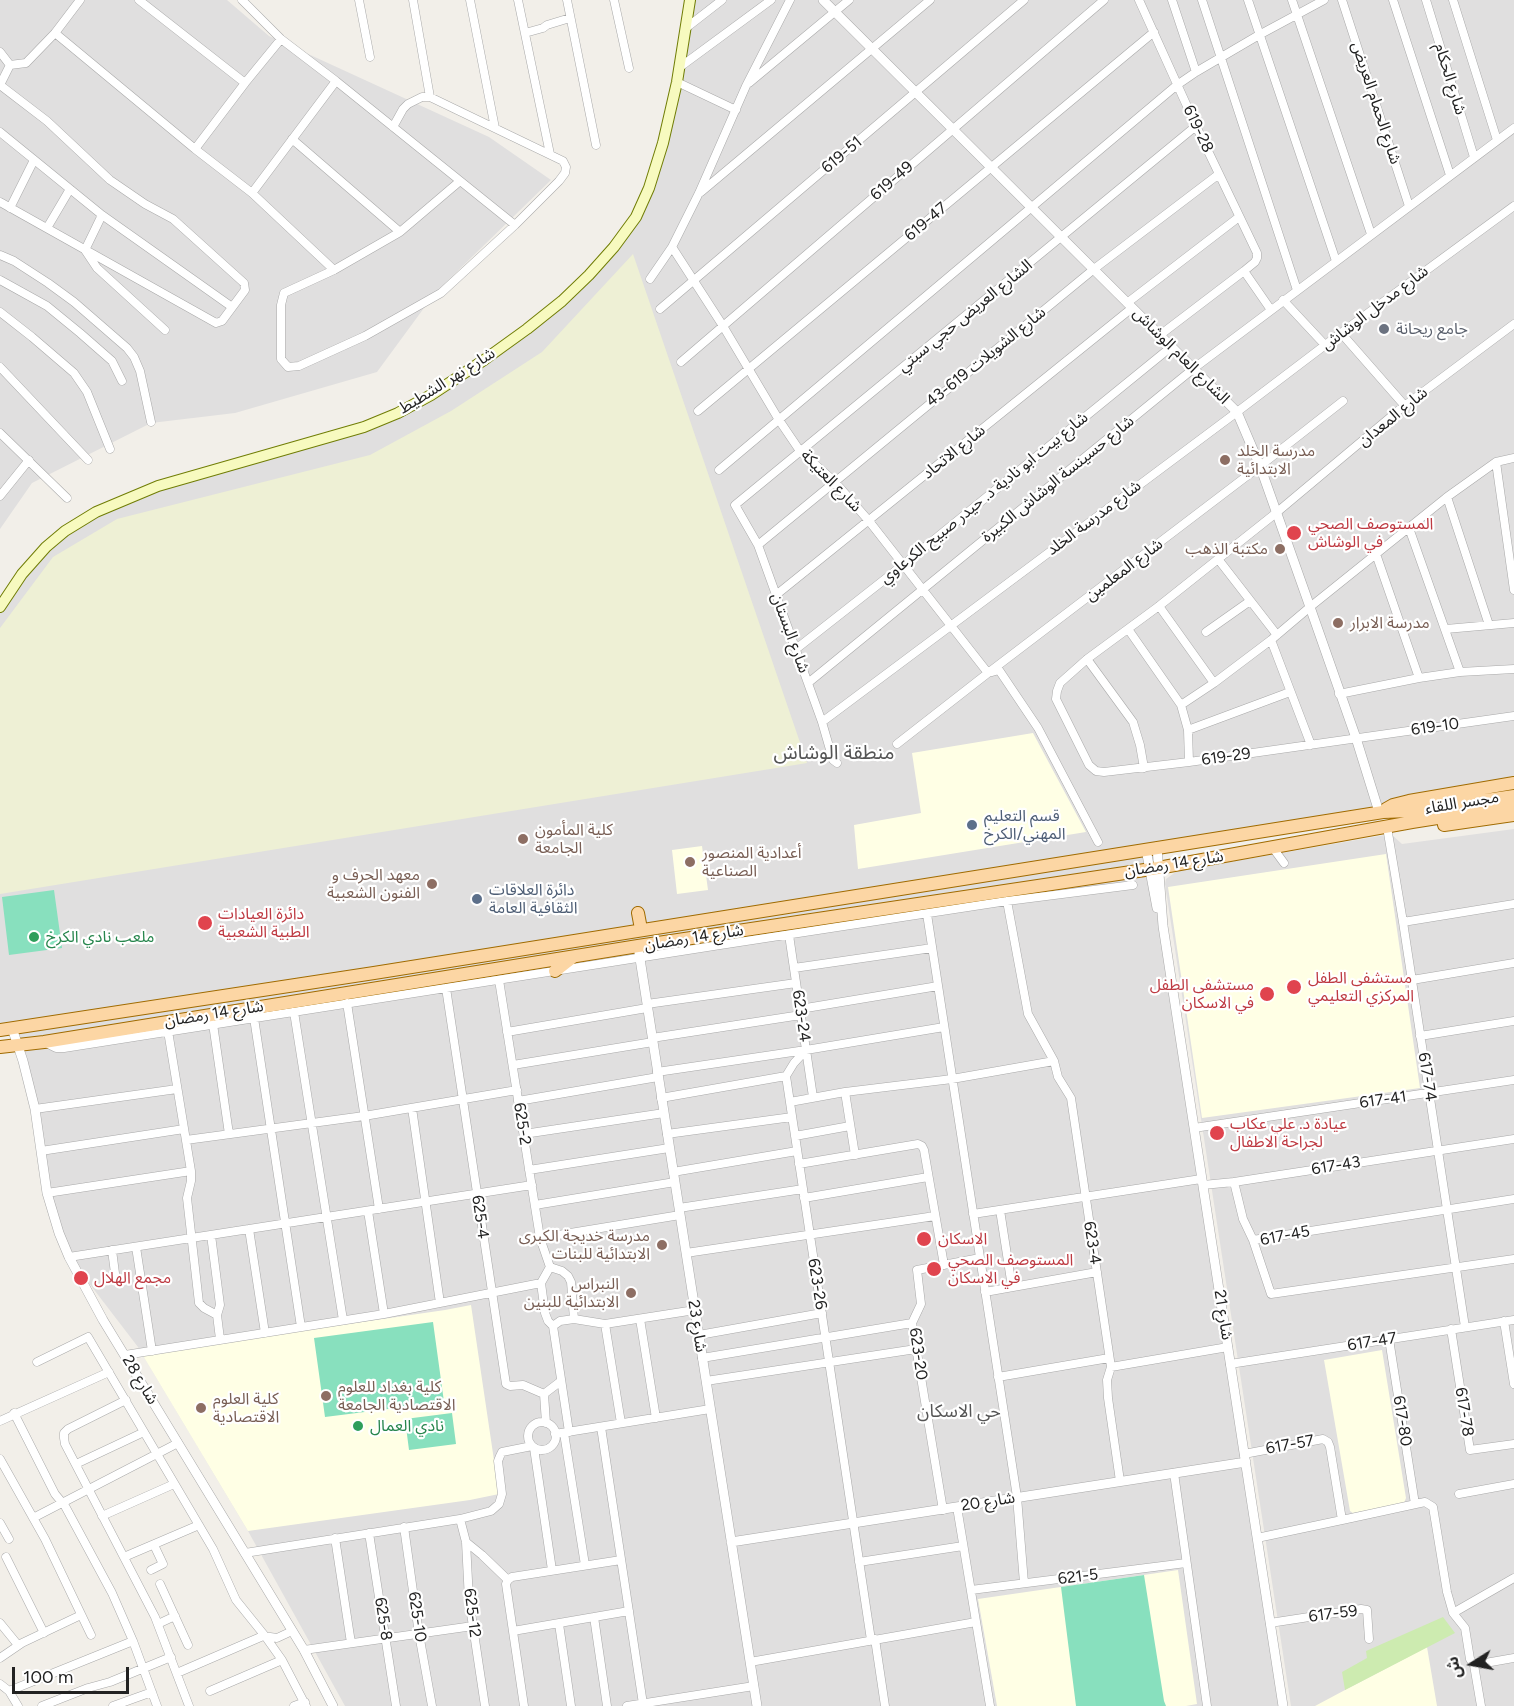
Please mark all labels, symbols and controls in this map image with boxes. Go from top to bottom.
street label: شارع الحمام العريض [1347,39,1405,167]
street label: شارع الحكام [1430,41,1470,117]
street label: 619-28 [1179,102,1217,156]
street label: 619-51 [818,132,866,178]
street label: 619-49 [867,157,917,205]
street label: 619-47 [901,199,951,245]
street label: الشارع العريض حجي سبتي [894,256,1036,376]
street label: شارع مدخل الوشاش [1318,261,1432,355]
street label: شارع الشويلات 619-43 [922,303,1050,411]
street label: الشارع العام الوشاش [1129,304,1233,408]
place label: جامع ريحانة [1396,319,1468,339]
marker: جامع ريحانة [1377,322,1391,336]
street label: شارع نهر الشطيط [395,344,499,418]
street label: شارع المعدان [1354,383,1432,451]
street label: شارع بيت ابو نادية د. حيدر صبيح الكرعاوي [876,408,1092,588]
street label: شارع حسينسة الوشاش الكبيرة [978,412,1138,546]
street label: شارع الاتحاد [919,421,989,483]
place label: مدرسة الخلد الابتدائية [1237,441,1315,479]
street label: شارع العتيکة [797,446,865,516]
marker: مدرسة الخلد الابتدائية [1218,453,1232,467]
street label: شارع مدرسة الخلد [1043,476,1145,560]
place label: المستوصف الصحي في الوشاش [1308,514,1433,552]
marker: المستوصف الصحي في الوشاش [1285,524,1303,542]
street label: شارع المعلمين [1081,535,1167,605]
place label: مكتبة الذهب [1185,539,1268,559]
marker: مكتبة الذهب [1273,542,1287,556]
street label: شارع البستان [767,590,813,676]
place label: مدرسة الابرار [1350,613,1430,633]
marker: مدرسة الابرار [1331,616,1345,630]
street label: 619-10 [1410,714,1460,740]
district label: منطقة الوشاش [773,741,895,765]
street label: 619-29 [1200,744,1252,770]
street label: مجسر اللقاء [1424,788,1500,818]
place label: قسم التعليم المهني/الكرخ [984,806,1065,844]
marker: قسم التعليم المهني/الكرخ [965,818,979,832]
place label: كلية المأمون الجامعة [535,820,613,858]
marker: كلية المأمون الجامعة [516,832,530,846]
place label: أعدادية المنصور الصناعية [702,843,802,881]
street label: شارع 14 رمضان [1123,847,1225,881]
marker: أعدادية المنصور الصناعية [683,855,697,869]
place label: معهد الحرف و الفنون الشعبية [327,865,420,903]
marker: معهد الحرف و الفنون الشعبية [425,877,439,891]
place label: دائرة العلاقات الثقافية العامة [489,880,577,918]
marker: دائرة العلاقات الثقافية العامة [470,892,484,906]
place label: دائرة العيادات الطبية الشعبية [218,904,310,942]
marker: دائرة العيادات الطبية الشعبية [196,914,214,932]
street label: شارع 14 رمضان [643,921,745,955]
place label: ملعب نادي الكرخ [46,927,154,947]
marker: ملعب نادي الكرخ [27,930,41,944]
place label: مستشفى الطفل المركزي التعليمي [1308,968,1414,1006]
place label: مستشفى الطفل في الاسكان [1150,975,1254,1013]
marker: مستشفى الطفل المركزي التعليمي [1285,978,1303,996]
marker: مستشفى الطفل في الاسكان [1258,985,1276,1003]
street label: 623-24 [788,989,814,1043]
street label: شارع 14 رمضان [163,997,265,1031]
street label: 617-74 [1414,1051,1440,1103]
street label: 617-41 [1358,1087,1408,1113]
street label: 625-2 [509,1101,535,1147]
place label: عيادة د. علي عكاب لجراحة الاطفال [1230,1114,1347,1152]
marker: عيادة د. علي عكاب لجراحة الاطفال [1208,1124,1226,1142]
street label: 617-43 [1310,1153,1362,1179]
street label: 625-4 [467,1194,493,1240]
street label: 623-4 [1079,1220,1105,1266]
street label: 617-45 [1259,1222,1311,1250]
place label: مدرسة خديجة الكبرى الابتدائية للبنات [519,1226,650,1264]
place label: الاسكان [938,1229,987,1249]
marker: الاسكان [915,1230,933,1248]
marker: مدرسة خديجة الكبرى الابتدائية للبنات [655,1238,669,1252]
place label: المستوصف الصحي في الاسكان [948,1250,1073,1288]
street label: 623-26 [803,1257,831,1311]
marker: المستوصف الصحي في الاسكان [925,1260,943,1278]
place label: مجمع الهلال [94,1268,171,1288]
marker: مجمع الهلال [72,1269,90,1287]
place label: النبراس الابتدائية للبنين [524,1274,619,1312]
marker: النبراس الابتدائية للبنين [624,1286,638,1300]
street label: شارع 21 [1210,1288,1236,1342]
street label: شارع 23 [683,1298,711,1354]
street label: 623-20 [905,1327,931,1381]
street label: 617-47 [1346,1329,1398,1355]
street label: شارع 28 [118,1352,162,1408]
place label: كلية بغداد للعلوم الاقتصادية الجامعة [338,1377,456,1415]
street label: 617-78 [1451,1386,1477,1438]
place label: كلية العلوم الاقتصادية [213,1389,279,1427]
marker: كلية بغداد للعلوم الاقتصادية الجامعة [319,1389,333,1403]
street label: 617-80 [1389,1394,1415,1448]
marker: كلية العلوم الاقتصادية [194,1401,208,1415]
district label: حي الاسكان [917,1401,1001,1423]
place label: نادي العمال [370,1416,444,1436]
marker: نادي العمال [351,1419,365,1433]
street label: 617-57 [1264,1431,1316,1459]
street label: شارع 20 [960,1488,1016,1516]
street label: 621-5 [1057,1565,1099,1589]
street label: 625-12 [459,1587,485,1639]
street label: 625-10 [404,1591,430,1643]
street label: 625-8 [370,1596,396,1642]
street label: 617-59 [1307,1601,1359,1627]
north arrow [1442,1634,1502,1694]
scale bar [15,1655,132,1693]
text: ش [1442,1655,1465,1680]
text: 100 m [23,1666,73,1688]

